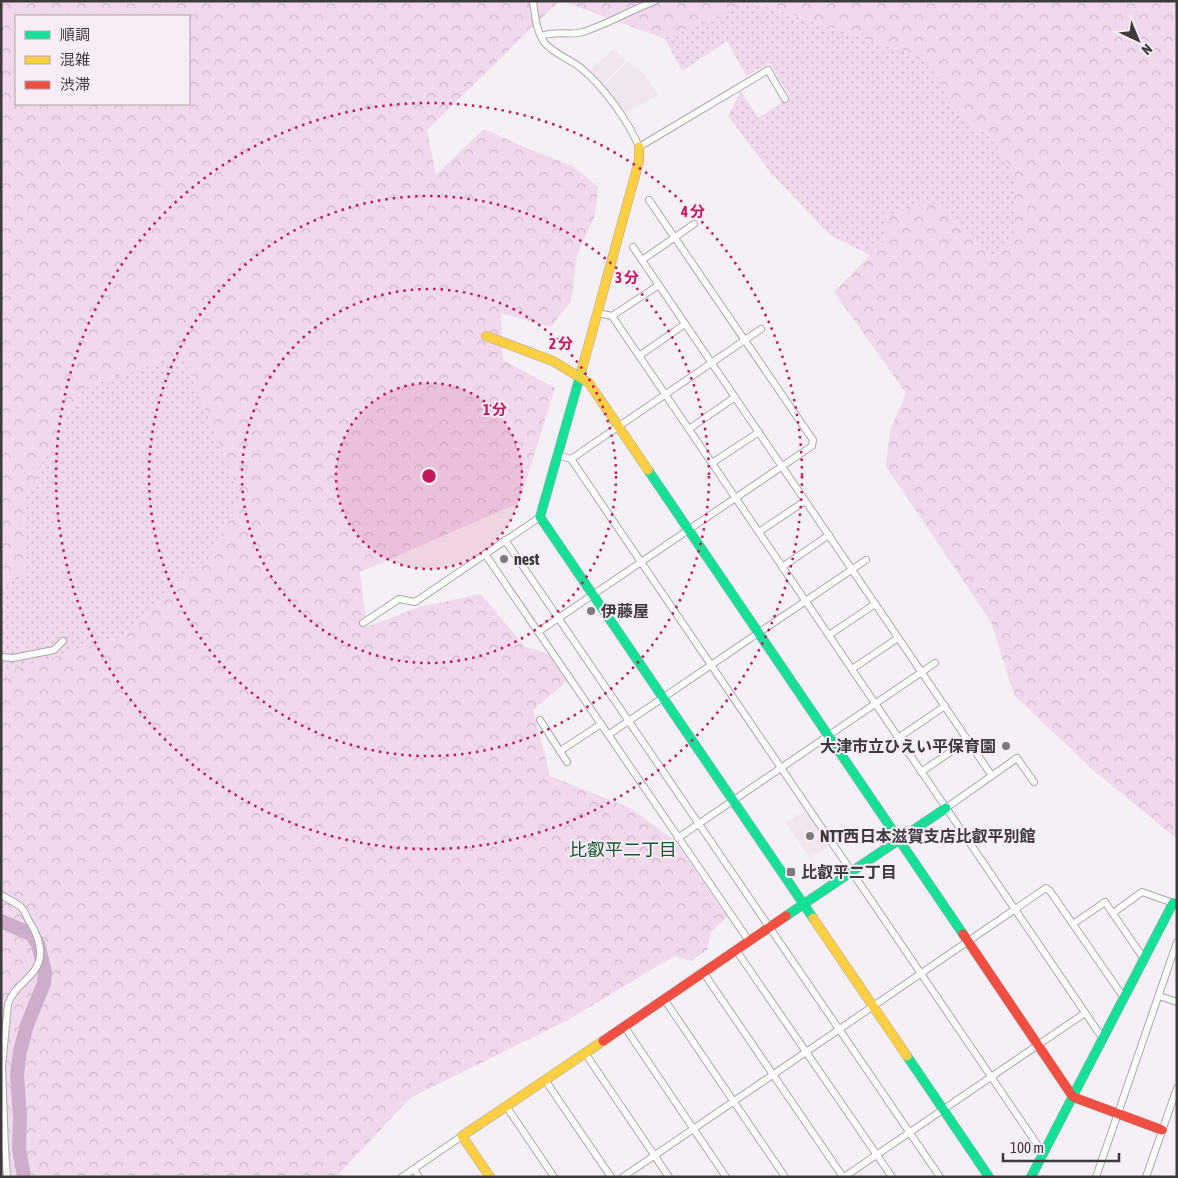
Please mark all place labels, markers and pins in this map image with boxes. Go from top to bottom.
centre of rings [420,467,438,485]
place label: nest [514,550,540,568]
marker: nest [498,553,510,565]
place label: 伊藤屋 [600,602,649,620]
marker: 伊藤屋 [585,605,597,617]
place label: 大津市立ひえい平保育園 [820,737,996,755]
marker: 大津市立ひえい平保育園 [1000,740,1012,752]
place label: NTT西日本滋賀支店比叡平別館 [820,827,1036,845]
marker: NTT西日本滋賀支店比叡平別館 [804,830,816,842]
place label: 比叡平二丁目 [801,863,897,881]
marker: 比叡平二丁目 [785,866,797,878]

